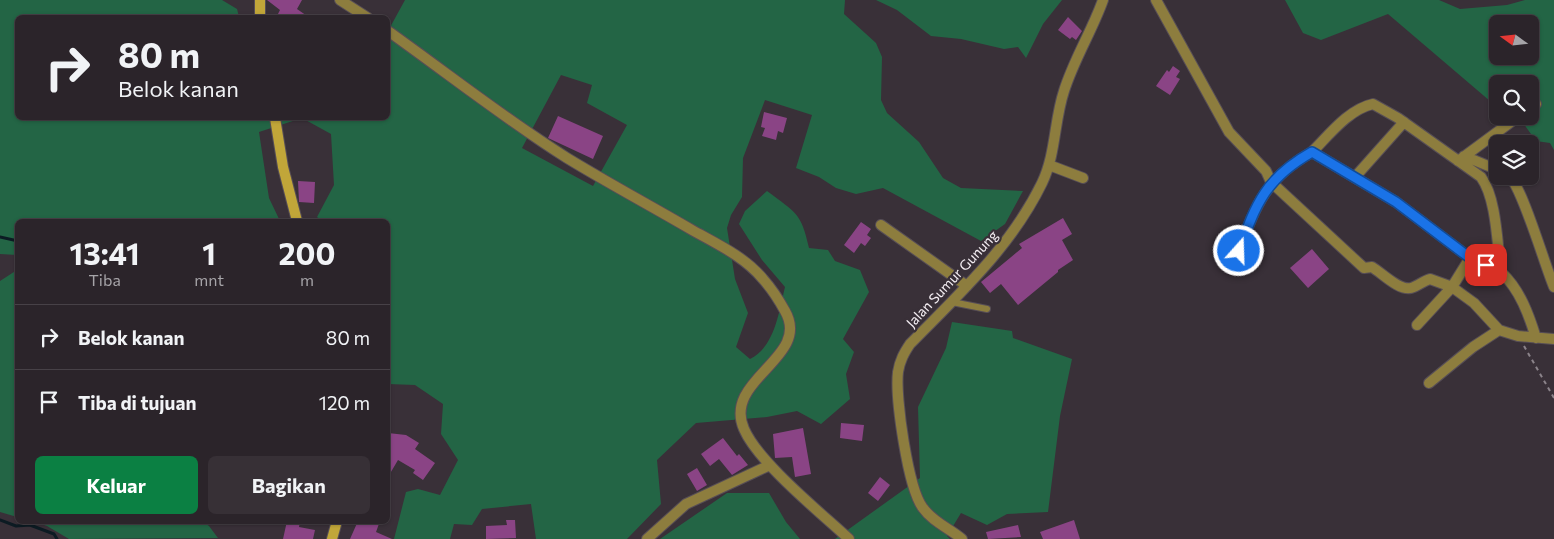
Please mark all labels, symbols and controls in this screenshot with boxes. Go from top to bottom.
north arrow [1489,15,1539,65]
map controls [1489,15,1539,185]
text: 80 m [118,32,200,75]
icon: right [35,35,100,100]
text: Belok kanan [118,75,239,102]
button: search [1489,75,1539,125]
button: layers [1489,135,1539,185]
position arrow [1212,224,1264,276]
street label: Jalan Sumur Gunung [902,226,1001,331]
text: 13:41 [70,234,140,271]
text: 1 [202,234,216,271]
text: 200 [279,234,335,271]
pin [1465,244,1507,286]
icon: arrive [1472,251,1500,279]
text: Tiba [89,270,121,289]
text: mnt [194,270,224,289]
text: m [300,270,314,289]
icon: right [35,323,63,351]
text: Belok kanan [78,326,185,349]
text: 80 m [326,326,370,349]
icon: arrive [35,388,63,416]
text: Tiba di tujuan [78,391,196,414]
text: 120 m [319,391,370,414]
button: Keluar [35,456,198,514]
button: Bagikan [208,456,370,514]

